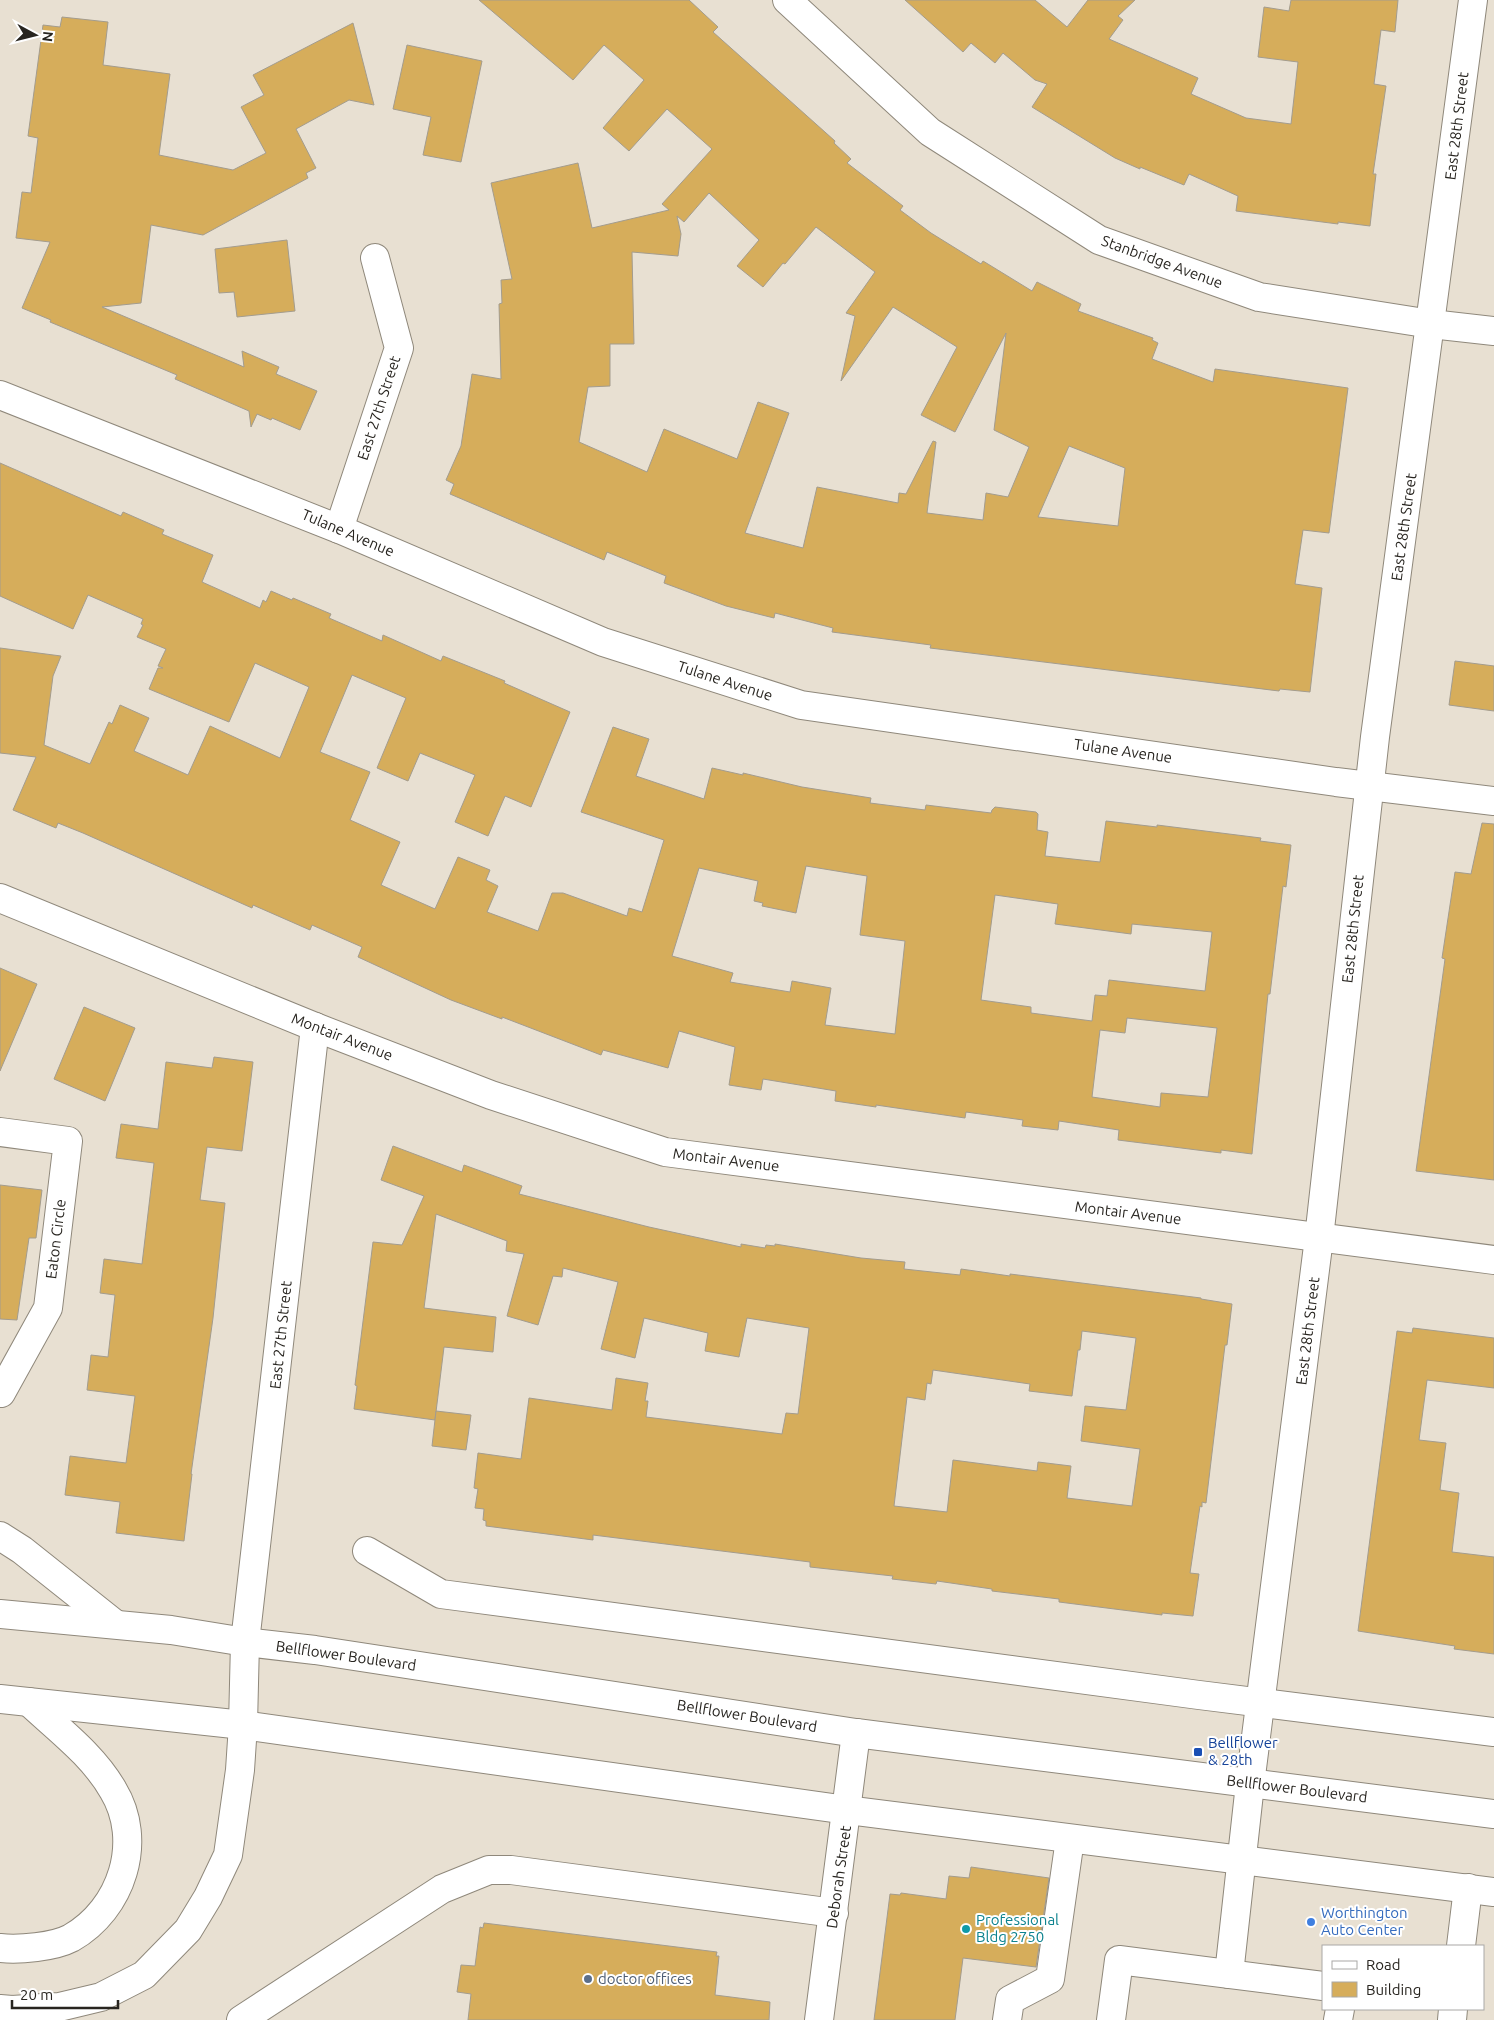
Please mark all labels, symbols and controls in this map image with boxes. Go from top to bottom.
north arrow [10,10,60,60]
text: N [39,30,56,43]
street label: East 28th Street [1441,71,1472,181]
street label: Stanbridge Avenue [1099,232,1225,291]
street label: East 27th Street [354,353,403,462]
street label: East 28th Street [1388,472,1419,582]
street label: Tulane Avenue [299,505,397,560]
street label: Tulane Avenue [675,657,775,704]
street label: Tulane Avenue [1073,735,1173,766]
street label: East 28th Street [1338,874,1367,984]
street label: Montair Avenue [289,1009,395,1064]
street label: Montair Avenue [672,1145,780,1174]
street label: Eaton Circle [42,1198,69,1280]
street label: Montair Avenue [1074,1198,1182,1227]
street label: East 28th Street [1292,1276,1323,1386]
street label: East 27th Street [266,1280,295,1390]
street label: Bellflower Boulevard [275,1637,417,1674]
street label: Bellflower Boulevard [676,1696,818,1735]
place label: Bellflower & 28th [1208,1734,1278,1768]
marker: Bellflower & 28th [1192,1746,1204,1758]
street label: Bellflower Boulevard [1226,1771,1368,1806]
street label: Deborah Street [823,1824,854,1929]
place label: Worthington Auto Center [1321,1904,1408,1938]
place label: Professional Bldg 2750 [976,1911,1059,1945]
marker: Worthington Auto Center [1305,1916,1317,1928]
marker: Professional Bldg 2750 [960,1923,972,1935]
legend [1322,1945,1484,2010]
text: Road [1366,1956,1401,1973]
place label: doctor offices [598,1970,692,1987]
marker: doctor offices [582,1973,594,1985]
scale bar [12,1978,119,2010]
text: Building [1366,1981,1421,1998]
text: 20 m [20,1986,53,2003]

